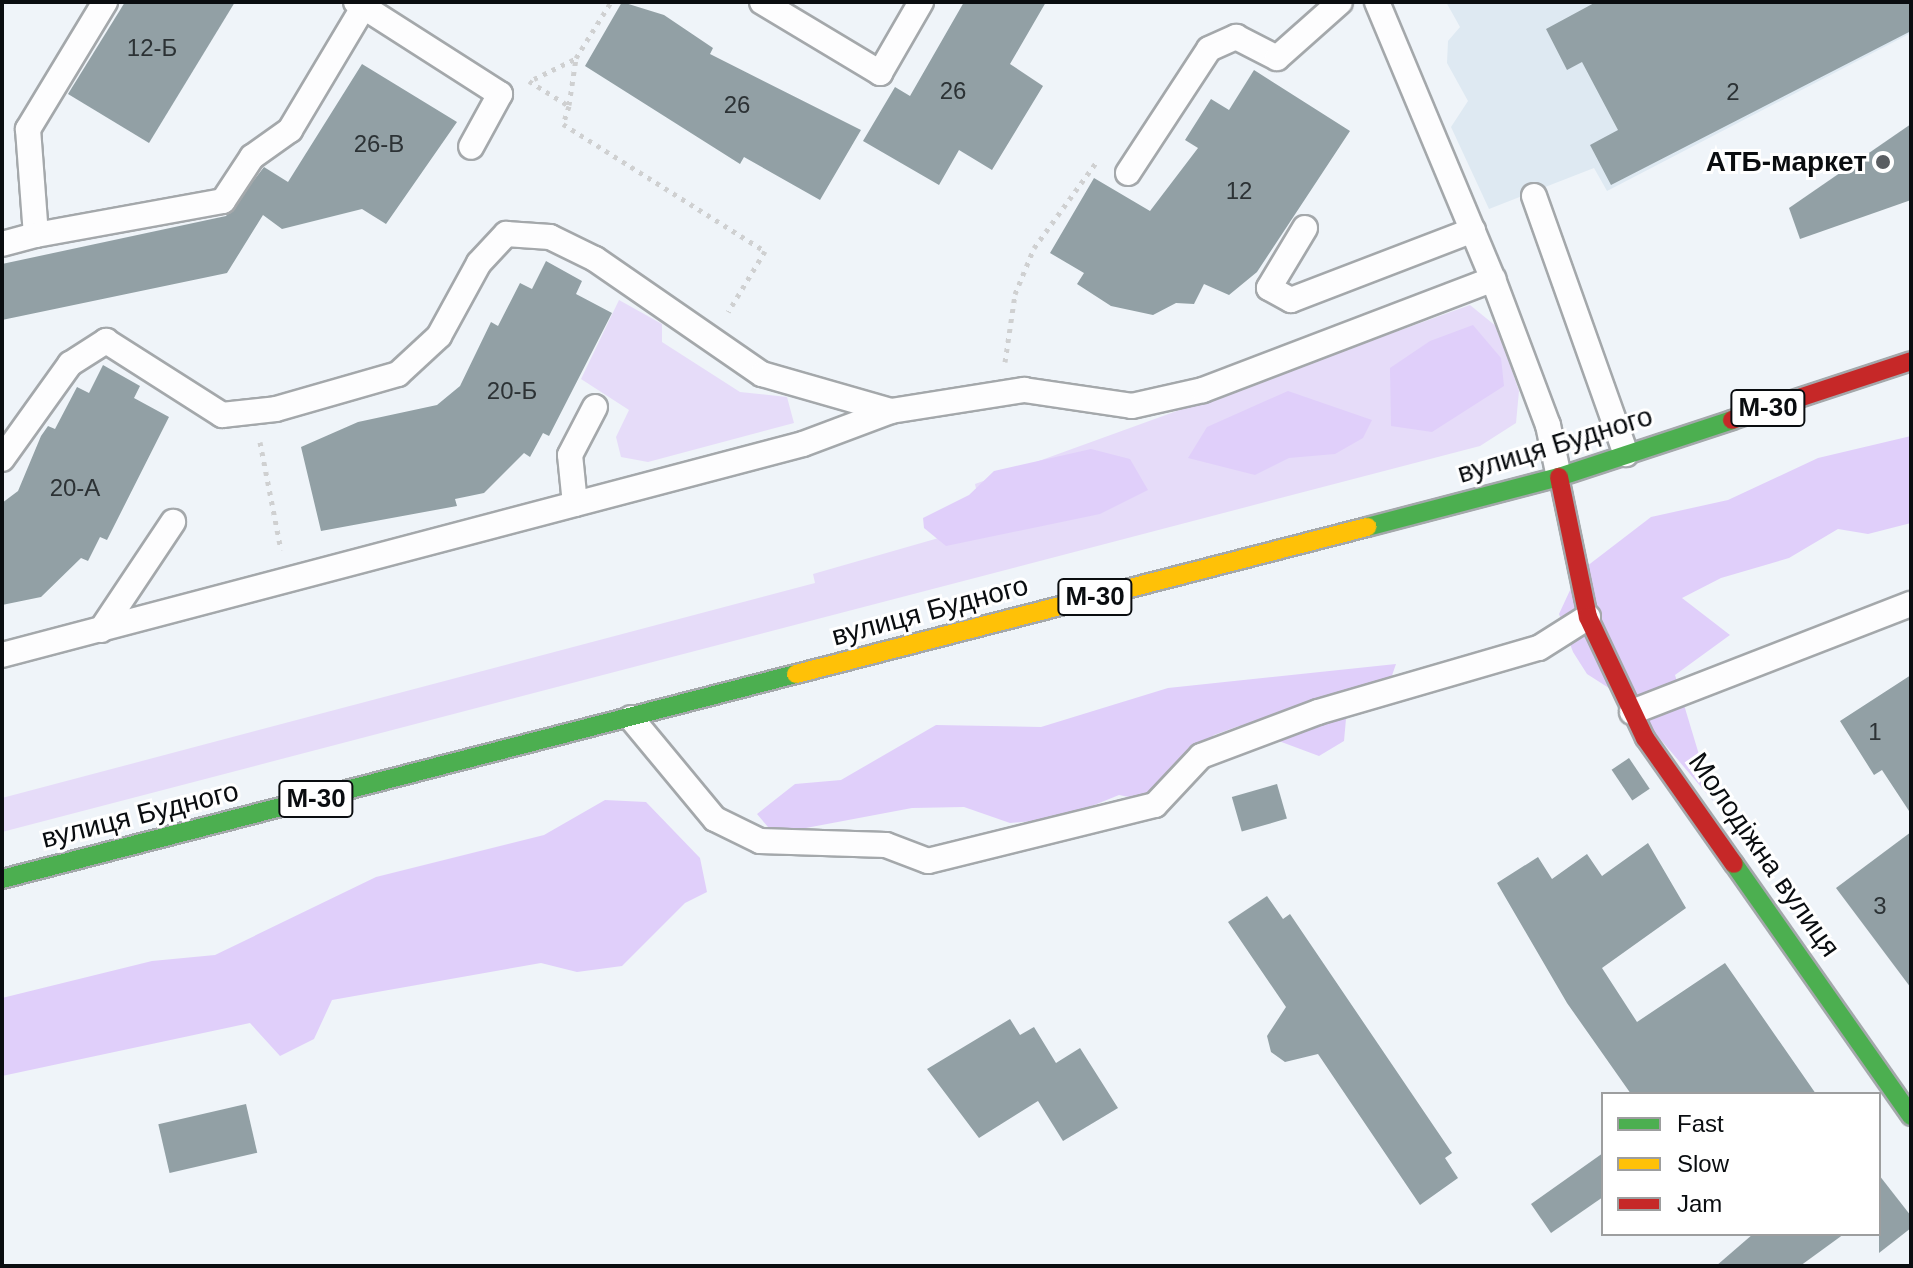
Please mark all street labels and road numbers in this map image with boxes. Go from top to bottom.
road number: М-30 [1730,386,1806,430]
street label: вулиця Будного [1454,399,1656,491]
street label: вулиця Будного [828,569,1032,653]
road number: М-30 [1057,575,1133,619]
street label: Молодіжна вулиця [1681,747,1847,963]
street label: вулиця Будного [38,774,242,856]
road number: М-30 [278,777,354,821]

